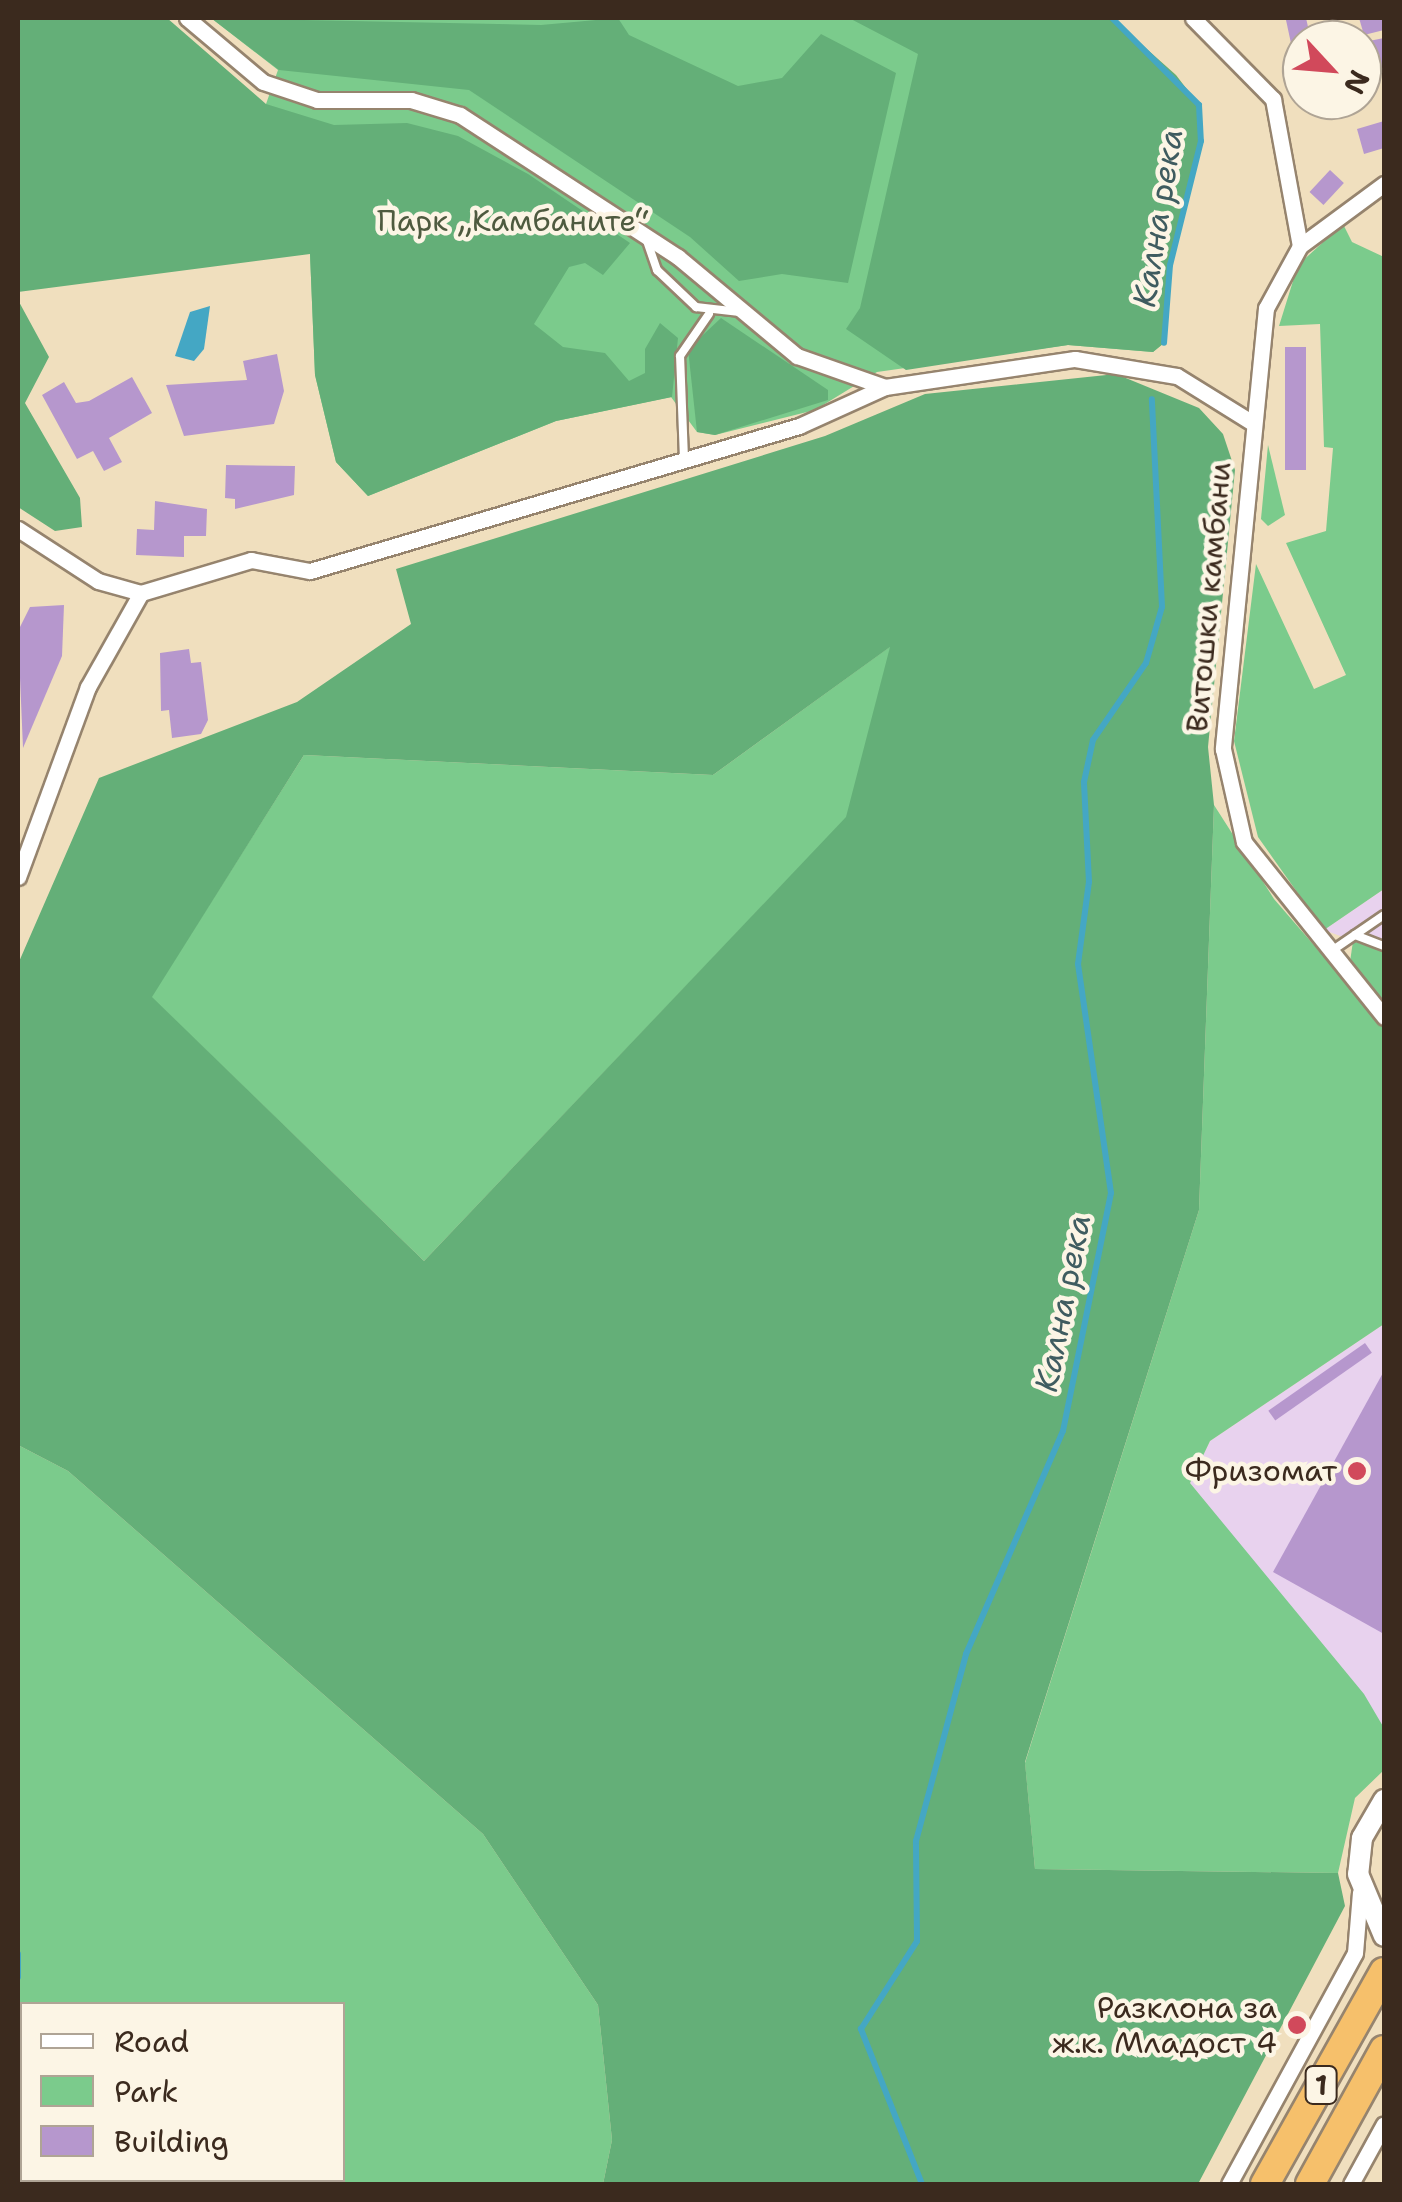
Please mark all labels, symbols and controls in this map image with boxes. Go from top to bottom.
north arrow [1282,20,1382,120]
text: N [1335,64,1379,101]
water label: Кална река [1125,126,1191,310]
park label: Парк „Камбаните“ [377,203,649,239]
street label: Витошки камбани [1179,460,1239,734]
water label: Кална река [1027,1211,1099,1395]
place label: Фризомат [1185,1453,1337,1489]
marker: Фризомат [1346,1460,1368,1482]
place label: Разклона за ж.к. Младост 4 [1052,1990,1277,2060]
legend [20,2002,345,2182]
marker: Разклона за ж.к. Младост 4 [1286,2014,1308,2036]
text: Road [114,2021,189,2062]
road number: 1 [1304,2062,1338,2108]
text: Park [114,2071,178,2112]
text: Building [114,2121,229,2162]

